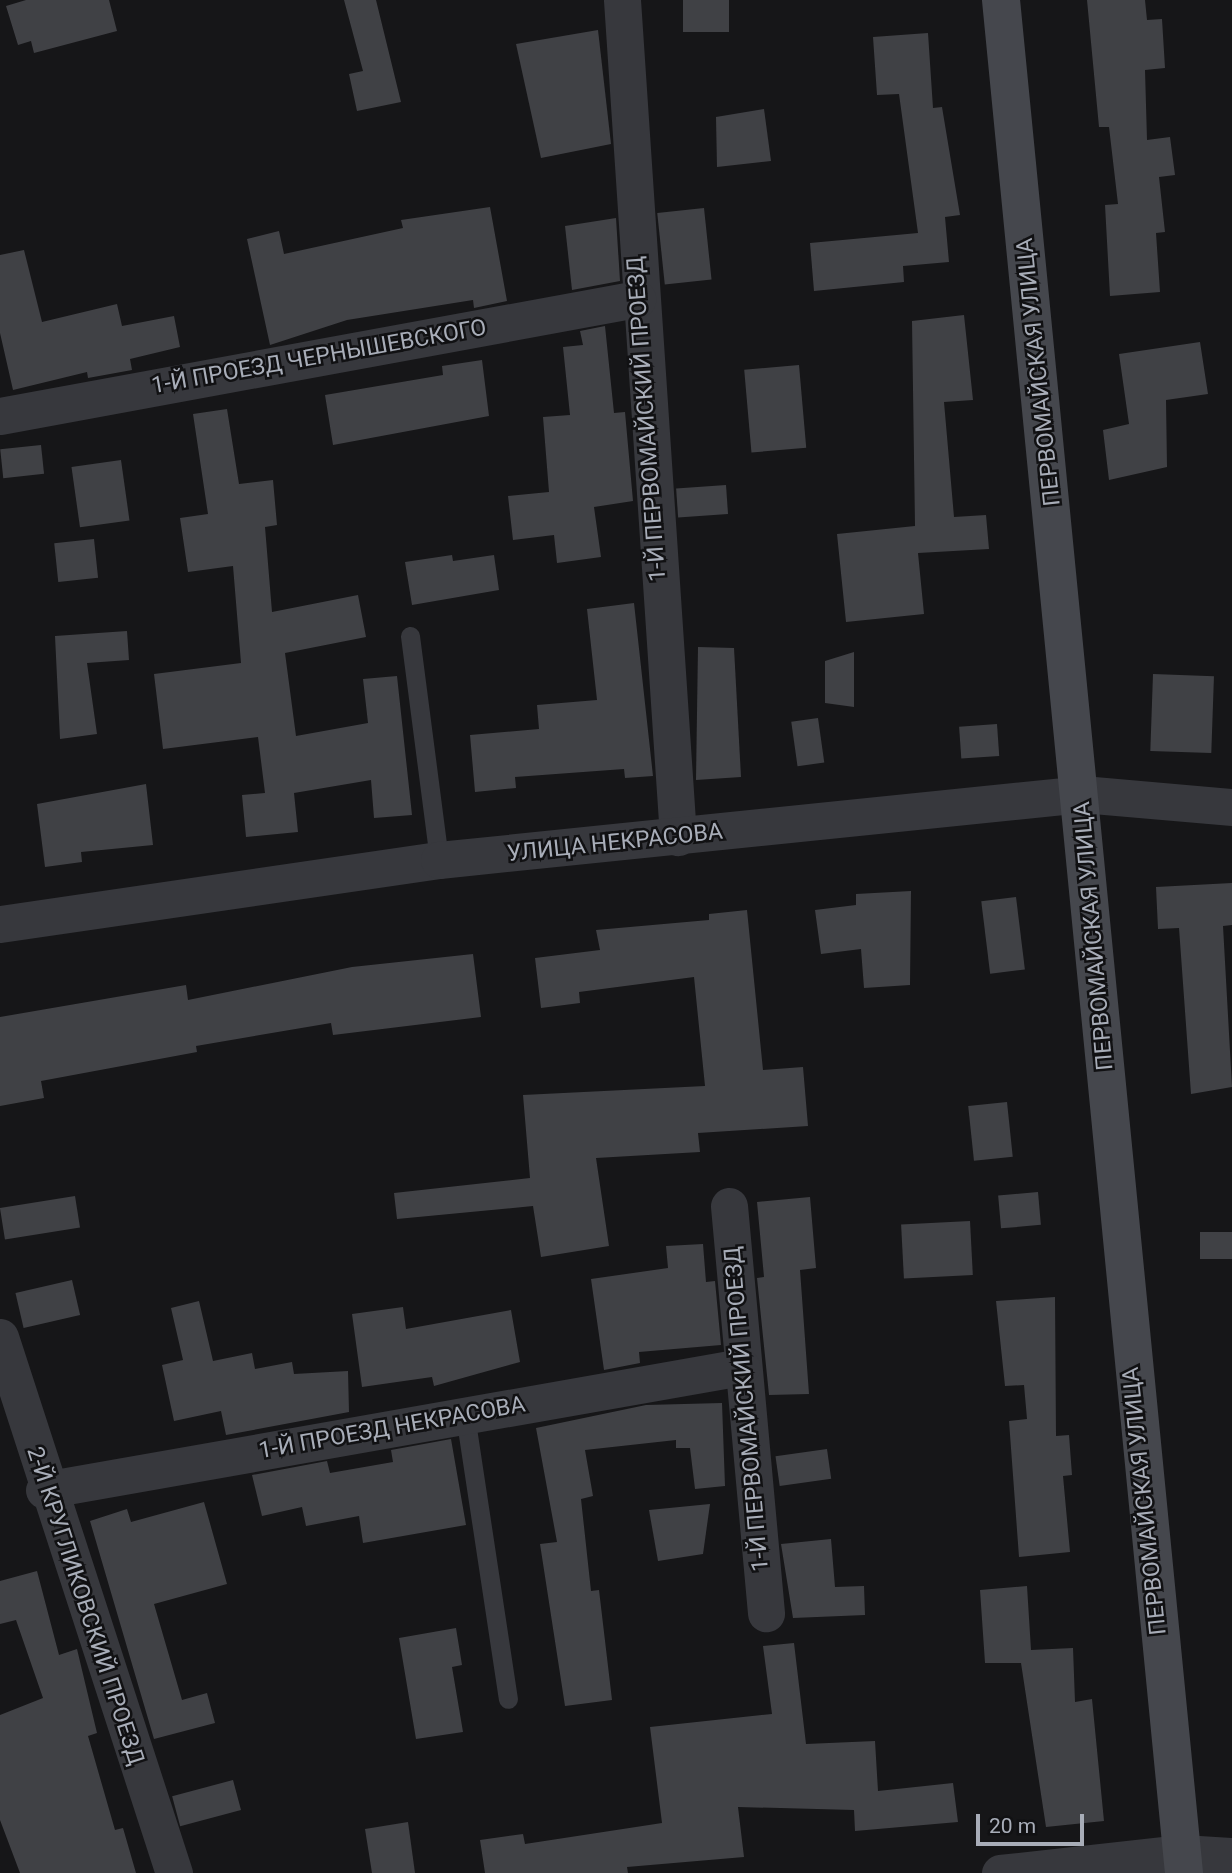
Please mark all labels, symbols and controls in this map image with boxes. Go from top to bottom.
street label: ПЕРВОМАЙСКАЯ УЛИЦА [1011,237,1067,507]
street label: 1-Й ПЕРВОМАЙСКИЙ ПРОЕЗД [622,255,672,583]
street label: 1-Й ПРОЕЗД ЧЕРНЫШЕВСКОГО [149,314,489,400]
street label: ПЕРВОМАЙСКАЯ УЛИЦА [1069,801,1119,1071]
street label: УЛИЦА НЕКРАСОВА [506,818,724,868]
street label: 1-Й ПЕРВОМАЙСКИЙ ПРОЕЗД [719,1245,775,1573]
street label: ПЕРВОМАЙСКАЯ УЛИЦА [1117,1366,1173,1636]
street label: 1-Й ПРОЕЗД НЕКРАСОВА [257,1391,527,1465]
street label: 2-Й КРУГЛИКОВСКИЙ ПРОЕЗД [20,1443,150,1769]
scale bar [980,1800,1088,1844]
text: 20 m [989,1814,1036,1838]

